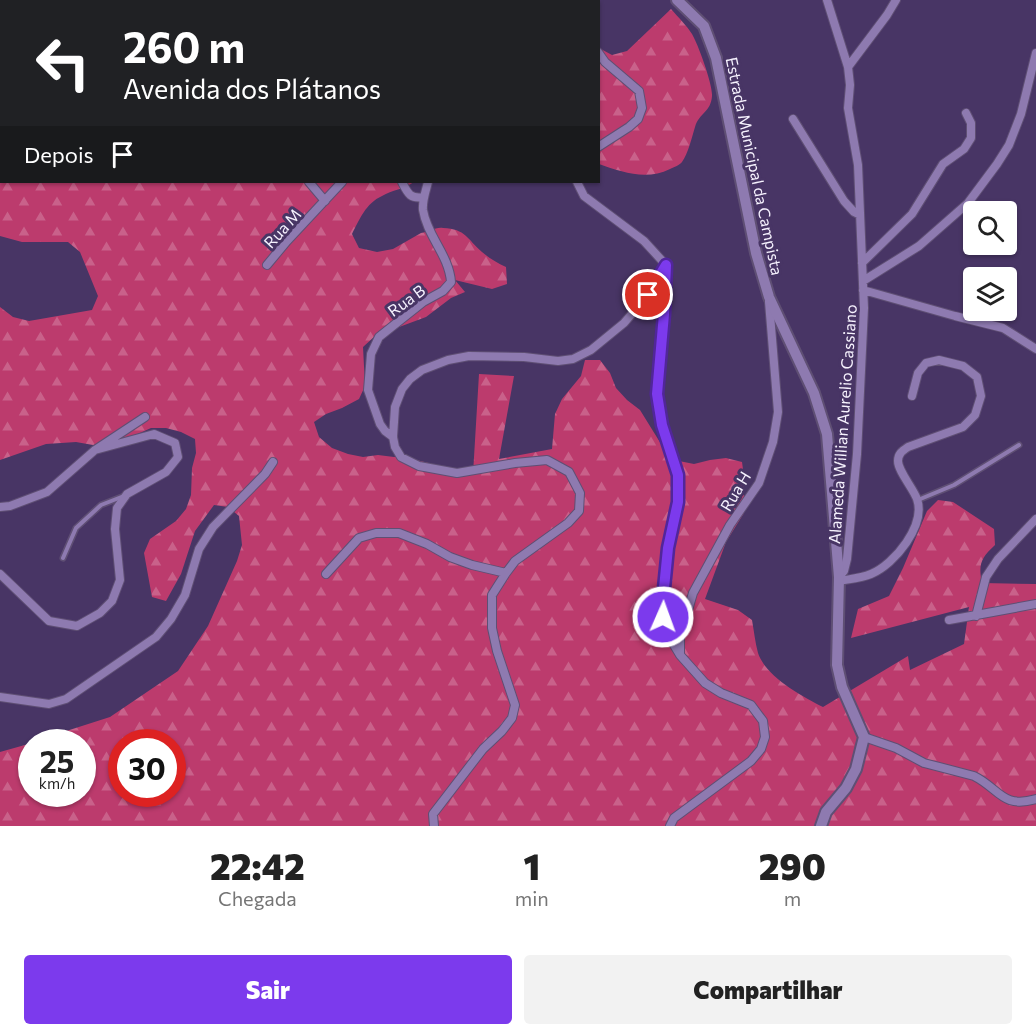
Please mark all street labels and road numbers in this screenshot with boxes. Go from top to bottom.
street label: Estrada Municipal da Campista [723,55,787,277]
street label: Rua M [259,204,305,252]
street label: Rua B [384,280,428,320]
street label: Alameda Willian Aurelio Cassiano [824,304,860,544]
street label: Rua H [716,468,754,514]

